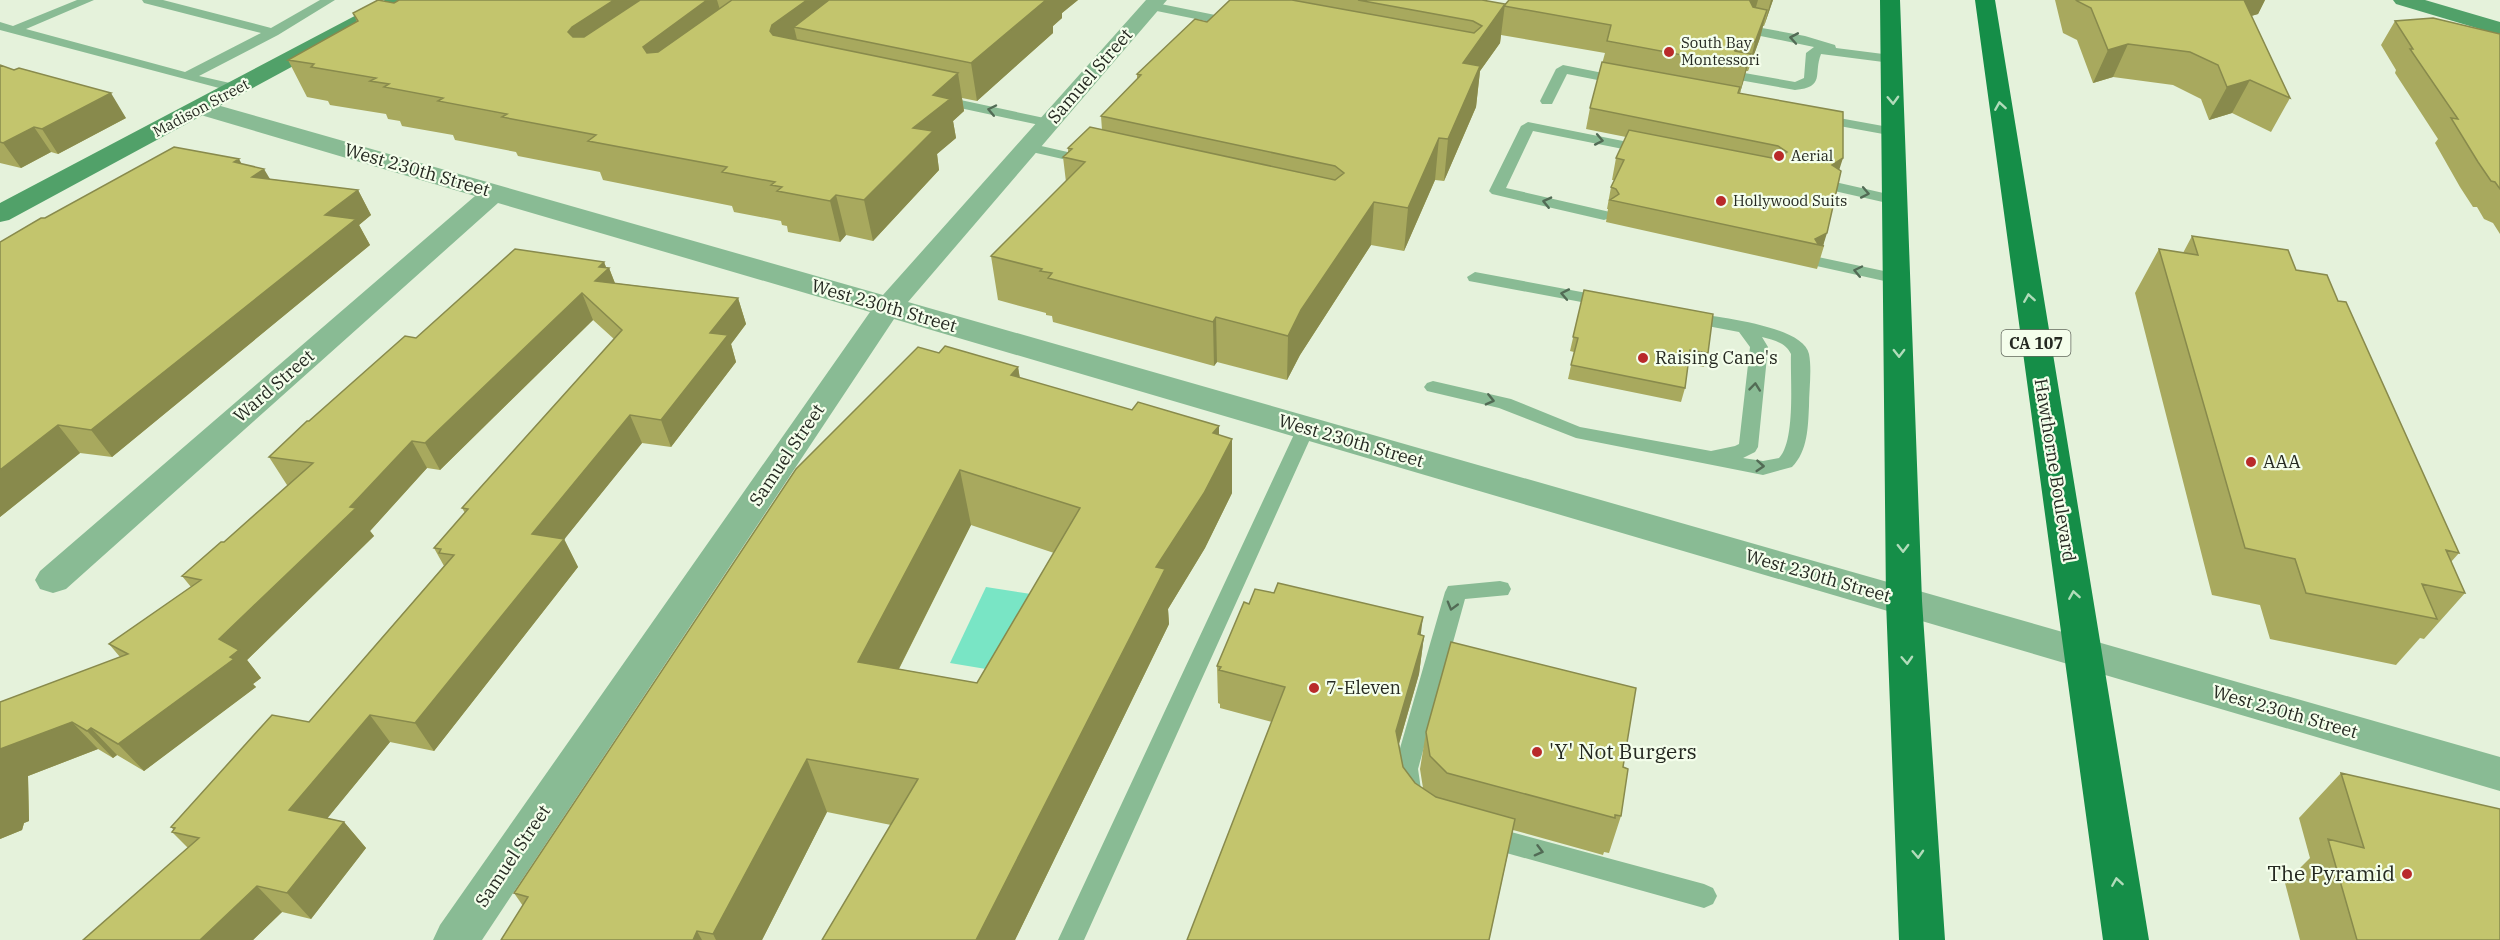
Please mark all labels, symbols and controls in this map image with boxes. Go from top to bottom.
street label: Samuel Street [1042,23,1137,128]
one-way arrow [1789,32,1799,45]
place label: South Bay Montessori [1681,33,1760,69]
marker: South Bay Montessori [1662,45,1676,59]
street label: Madison Street [149,74,252,141]
one-way arrow [1887,96,1899,105]
one-way arrow [1994,101,2006,110]
one-way arrow [987,105,997,118]
one-way arrow [1594,133,1604,146]
street label: West 230th Street [342,138,492,201]
place label: Aerial [1791,146,1833,165]
marker: Aerial [1772,149,1786,163]
one-way arrow [1860,186,1870,199]
place label: Hollywood Suits [1733,191,1847,210]
marker: Hollywood Suits [1714,194,1728,208]
one-way arrow [1542,197,1552,210]
one-way arrow [1853,265,1863,278]
street label: West 230th Street [809,274,959,337]
one-way arrow [1560,288,1570,301]
one-way arrow [2023,294,2036,304]
road number: CA 107 [2002,330,2070,356]
street label: Ward Street [228,344,319,427]
place label: Raising Cane's [1655,346,1778,369]
one-way arrow [1893,348,1905,357]
marker: Raising Cane's [1636,351,1650,365]
street label: Hawthorne Boulevard [2030,377,2081,563]
one-way arrow [1748,382,1760,391]
one-way arrow [1485,393,1495,406]
street label: Samuel Street [744,399,829,510]
street label: West 230th Street [1276,409,1426,472]
place label: AAA [2263,450,2301,473]
marker: AAA [2244,455,2258,469]
one-way arrow [1755,459,1765,472]
one-way arrow [1897,543,1909,552]
street label: West 230th Street [1743,544,1893,607]
one-way arrow [2068,590,2080,600]
one-way arrow [1447,600,1459,611]
one-way arrow [1901,655,1914,664]
place label: 7-Eleven [1326,676,1401,699]
street label: West 230th Street [2210,680,2360,743]
marker: 7-Eleven [1307,681,1321,695]
place label: 'Y' Not Burgers [1549,737,1697,765]
marker: 'Y' Not Burgers [1530,745,1544,759]
street label: Samuel Street [470,800,555,911]
one-way arrow [1534,843,1544,856]
one-way arrow [1911,850,1924,859]
place label: The Pyramid [2267,859,2395,887]
marker: The Pyramid [2400,867,2414,881]
one-way arrow [2112,878,2124,887]

